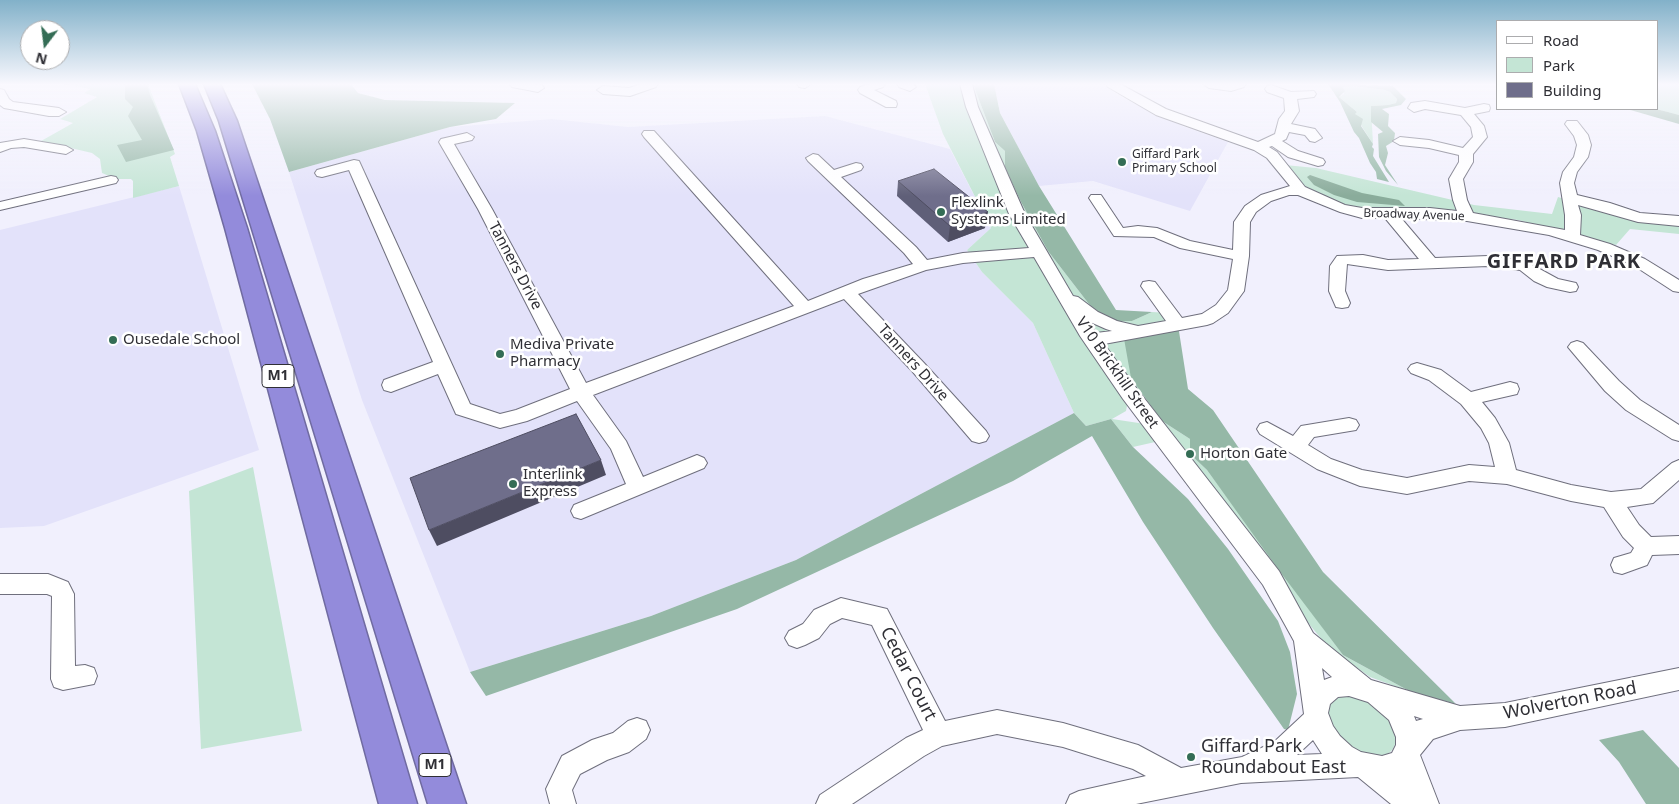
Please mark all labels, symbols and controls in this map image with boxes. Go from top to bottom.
north arrow [20,20,70,70]
legend [1496,20,1659,110]
text: Road [1543,30,1579,50]
text: N [33,48,49,70]
text: Park [1543,55,1575,75]
text: Building [1543,80,1601,100]
place label: Giffard Park Primary School [1132,148,1217,176]
marker: Giffard Park Primary School [1116,156,1128,168]
place label: Flexlink Systems Limited [951,194,1066,229]
marker: Flexlink Systems Limited [935,206,947,218]
street label: Broadway Avenue [1363,206,1465,224]
street label: Tanners Drive [484,219,546,313]
district label: GIFFARD PARK [1485,250,1643,274]
street label: V10 Brickhill Street [1072,314,1162,432]
street label: Tanners Drive [874,321,952,405]
place label: Ousedale School [123,331,240,349]
marker: Ousedale School [107,334,119,346]
place label: Mediva Private Pharmacy [510,336,614,371]
marker: Mediva Private Pharmacy [494,348,506,360]
road number: M1 [262,364,294,388]
place label: Horton Gate [1200,445,1287,463]
marker: Horton Gate [1184,448,1196,460]
place label: Interlink Express [523,466,582,501]
marker: Interlink Express [507,478,519,490]
street label: Cedar Court [875,624,941,724]
street label: Wolverton Road [1502,678,1638,724]
place label: Giffard Park Roundabout East [1201,736,1346,779]
marker: Giffard Park Roundabout East [1185,751,1197,763]
road number: M1 [419,754,451,776]

